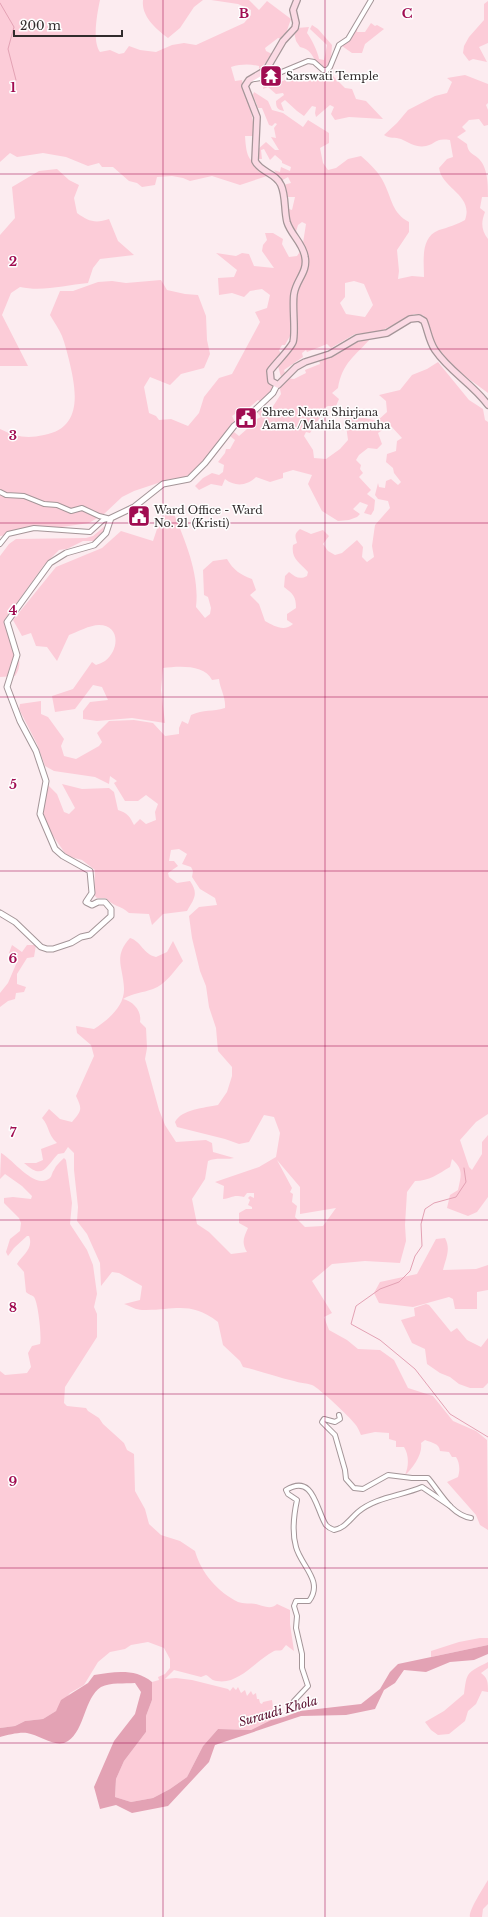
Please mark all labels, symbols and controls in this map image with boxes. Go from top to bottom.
text: B [239,5,249,22]
text: C [402,5,413,22]
scale bar [14,12,122,38]
text: 200 m [20,18,61,33]
temple icon: Sarswati Temple [258,63,284,89]
place label: Sarswati Temple [286,69,379,83]
text: 1 [10,79,16,96]
text: 2 [9,253,17,270]
public building icon: Shree Nawa Shirjana Aama /Mahila Samuha [233,405,259,431]
place label: Shree Nawa Shirjana Aama /Mahila Samuha [261,405,391,432]
text: 3 [9,427,17,444]
public building icon: Ward Office - Ward No. 21 (Kristi) [126,503,152,529]
place label: Ward Office - Ward No. 21 (Kristi) [153,503,263,530]
text: 4 [9,602,18,619]
text: 5 [9,776,17,793]
text: 6 [9,950,18,967]
text: 7 [10,1124,17,1141]
text: 8 [9,1299,17,1316]
text: 9 [9,1473,18,1490]
water label: Suraudi Khola [237,1693,319,1729]

